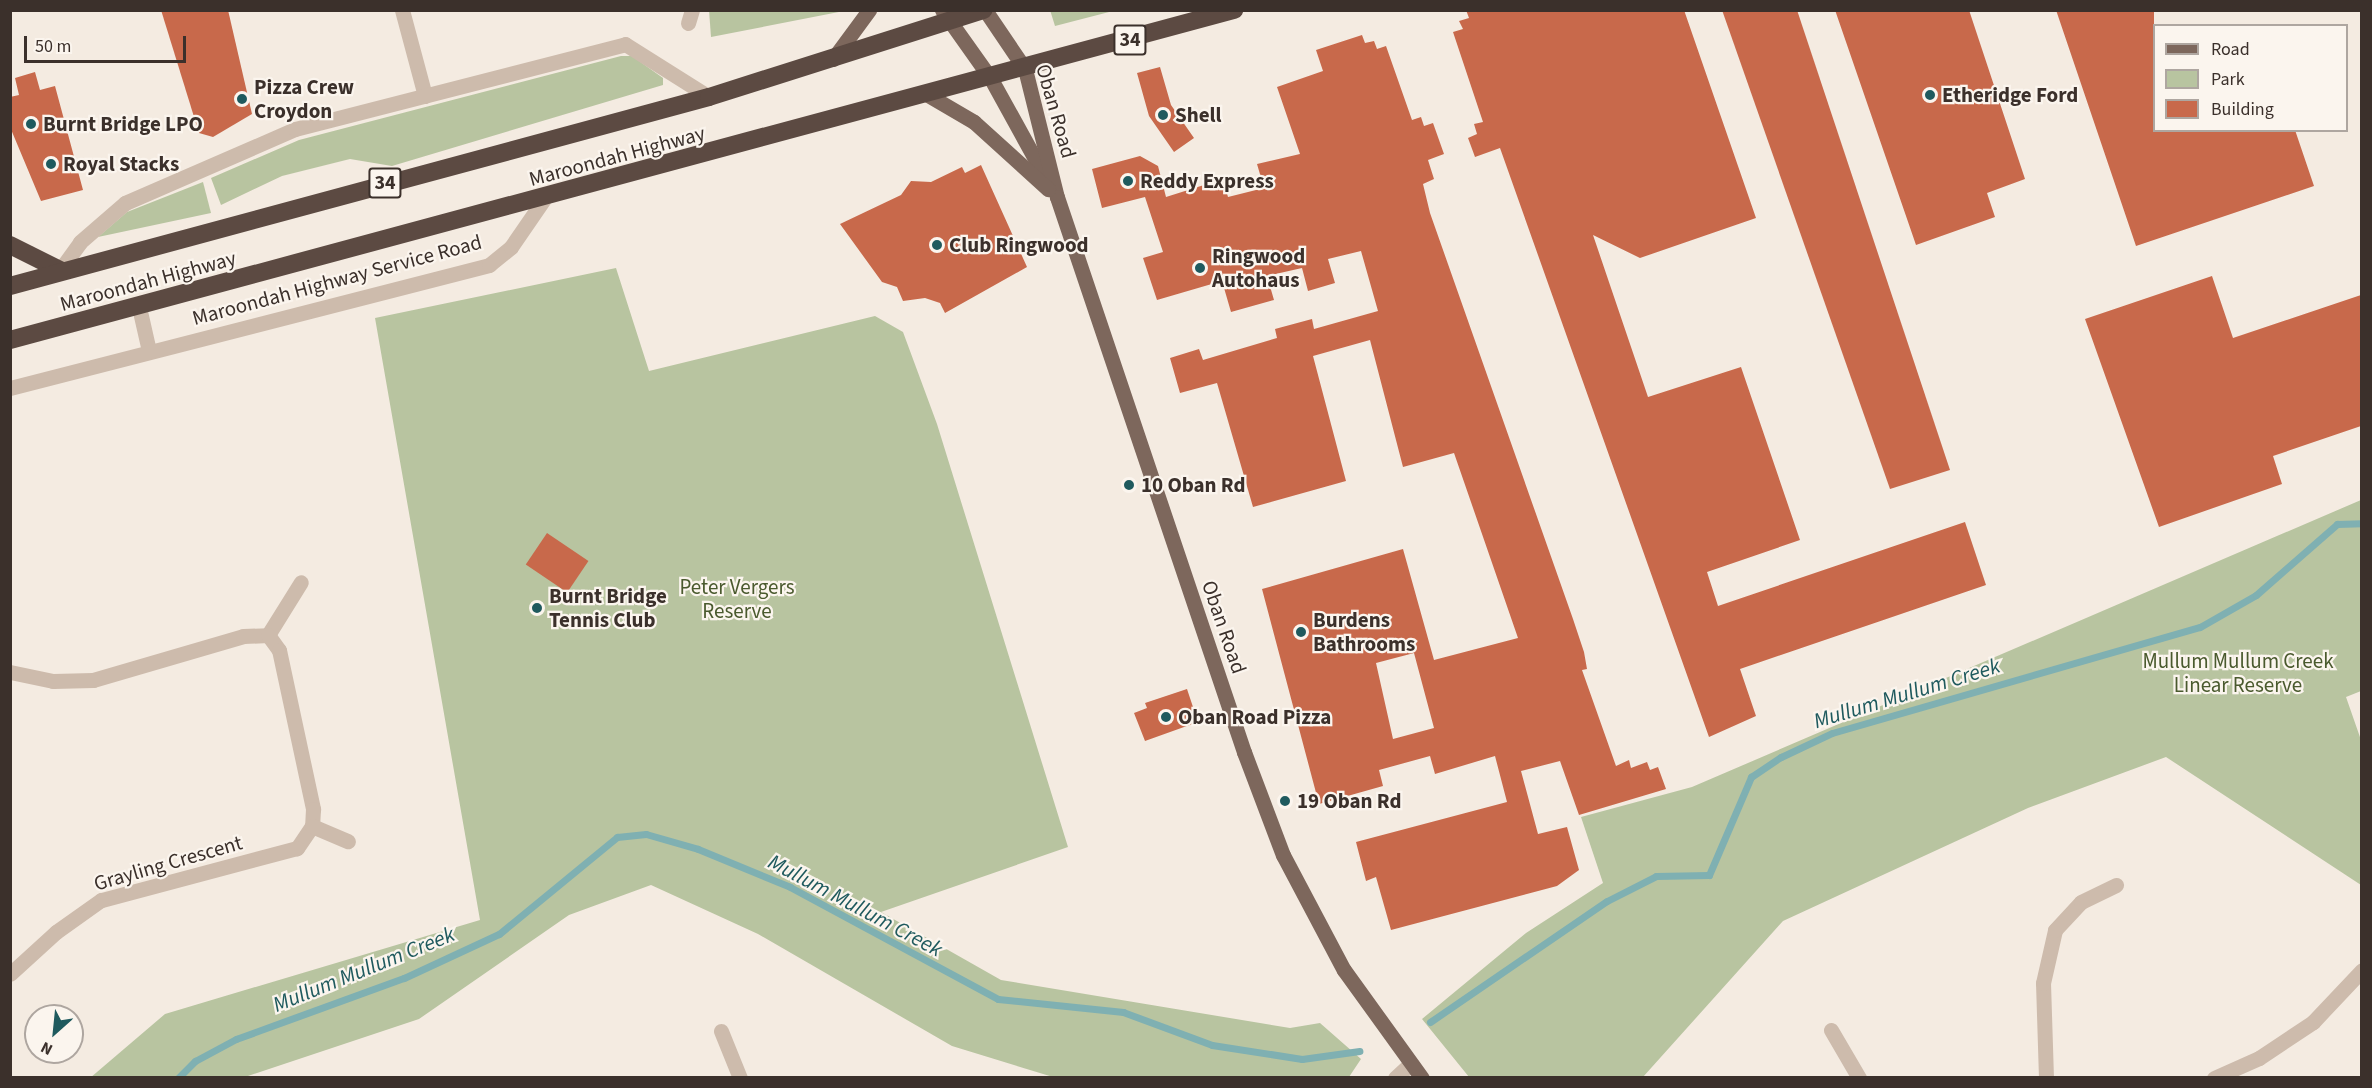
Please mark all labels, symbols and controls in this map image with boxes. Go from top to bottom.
road number: 34 [1112,23,1148,57]
scale bar [27,24,189,62]
legend [2153,24,2348,132]
text: 50 m [35,34,71,59]
text: Road [2211,37,2250,62]
street label: Oban Road [1031,61,1081,161]
text: Park [2211,67,2245,92]
place label: Pizza Crew Croydon [254,74,354,124]
place label: Etheridge Ford [1942,82,2078,108]
marker: Etheridge Ford [1923,88,1937,102]
marker: Pizza Crew Croydon [235,92,249,106]
text: Building [2211,97,2274,122]
place label: Shell [1175,102,1222,128]
marker: Shell [1156,108,1170,122]
place label: Burnt Bridge LPO [43,111,203,137]
marker: Burnt Bridge LPO [24,117,38,131]
street label: Maroondah Highway [526,120,708,192]
place label: Royal Stacks [63,151,179,177]
marker: Royal Stacks [44,157,58,171]
road number: 34 [367,166,403,200]
place label: Reddy Express [1140,168,1274,194]
marker: Reddy Express [1121,174,1135,188]
street label: Maroondah Highway Service Road [190,229,484,331]
place label: Club Ringwood [949,232,1089,258]
marker: Club Ringwood [930,238,944,252]
place label: Ringwood Autohaus [1212,243,1305,293]
street label: Maroondah Highway [57,245,239,317]
marker: Ringwood Autohaus [1193,261,1207,275]
place label: 10 Oban Rd [1141,472,1246,498]
marker: 10 Oban Rd [1122,478,1136,492]
park label: Peter Vergers Reserve [679,574,795,624]
street label: Oban Road [1196,577,1252,677]
place label: Burnt Bridge Tennis Club [549,583,667,633]
marker: Burnt Bridge Tennis Club [530,601,544,615]
place label: Burdens Bathrooms [1313,607,1415,657]
marker: Burdens Bathrooms [1294,625,1308,639]
park label: Mullum Mullum Creek Linear Reserve [2142,648,2334,698]
water label: Mullum Mullum Creek [1811,653,2003,735]
place label: Oban Road Pizza [1178,704,1331,730]
marker: Oban Road Pizza [1159,710,1173,724]
place label: 19 Oban Rd [1297,788,1402,814]
marker: 19 Oban Rd [1278,794,1292,808]
street label: Grayling Crescent [91,830,245,896]
water label: Mullum Mullum Creek [763,849,947,963]
water label: Mullum Mullum Creek [269,921,459,1019]
north arrow [24,1004,84,1064]
text: N [37,1036,56,1060]

